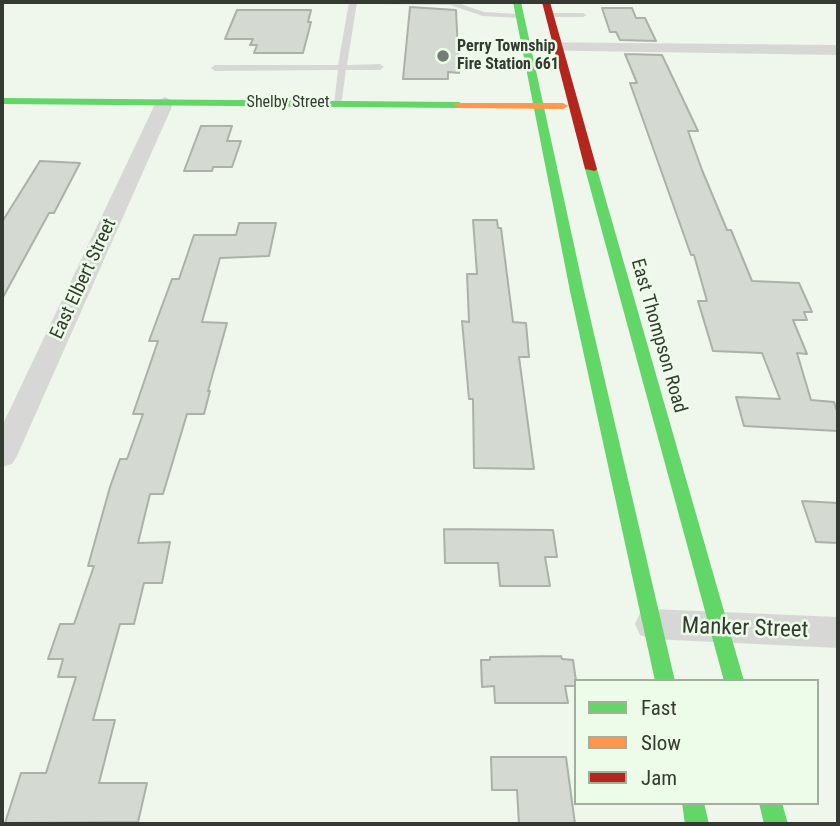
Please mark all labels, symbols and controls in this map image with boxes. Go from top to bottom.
place label: Perry Township Fire Station 661 [457,37,559,75]
marker: Perry Township Fire Station 661 [435,48,451,64]
street label: Shelby Street [247,93,329,113]
street label: East Elbert Street [46,215,122,343]
street label: East Thompson Road [625,256,691,416]
street label: Manker Street [681,613,809,645]
legend [574,679,819,805]
text: Fast [641,696,677,720]
text: Slow [641,731,681,755]
text: Jam [641,766,677,790]

